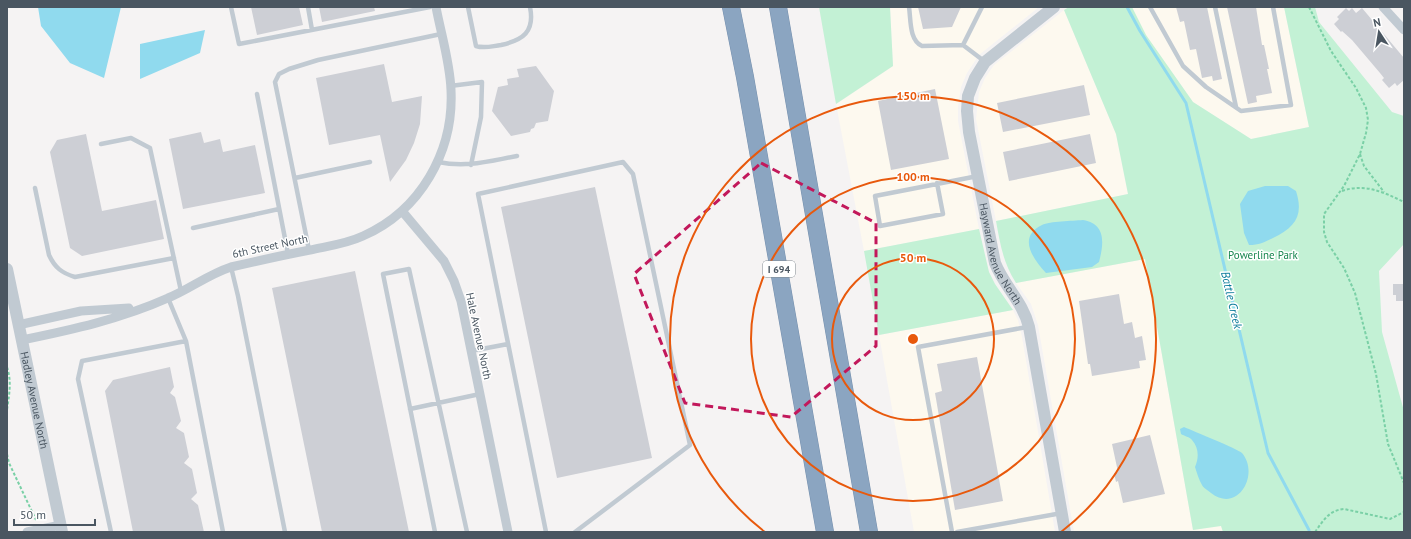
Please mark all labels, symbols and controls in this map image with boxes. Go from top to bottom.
north arrow [1359,12,1399,52]
text: N [1372,15,1382,30]
text: 150 m [896,88,930,103]
text: 100 m [896,169,930,184]
street label: Hayward Avenue North [976,202,1025,307]
street label: 6th Street North [231,231,309,261]
park label: Powerline Park [1228,248,1299,262]
text: 50 m [900,250,926,265]
road number: I 694 [763,261,795,277]
water label: Battle Creek [1218,270,1246,331]
street label: Hale Avenue North [463,291,495,381]
centre of rings [906,332,920,346]
street label: Hadley Avenue North [17,350,51,450]
scale bar [14,501,95,527]
text: 50 m [20,507,46,522]

